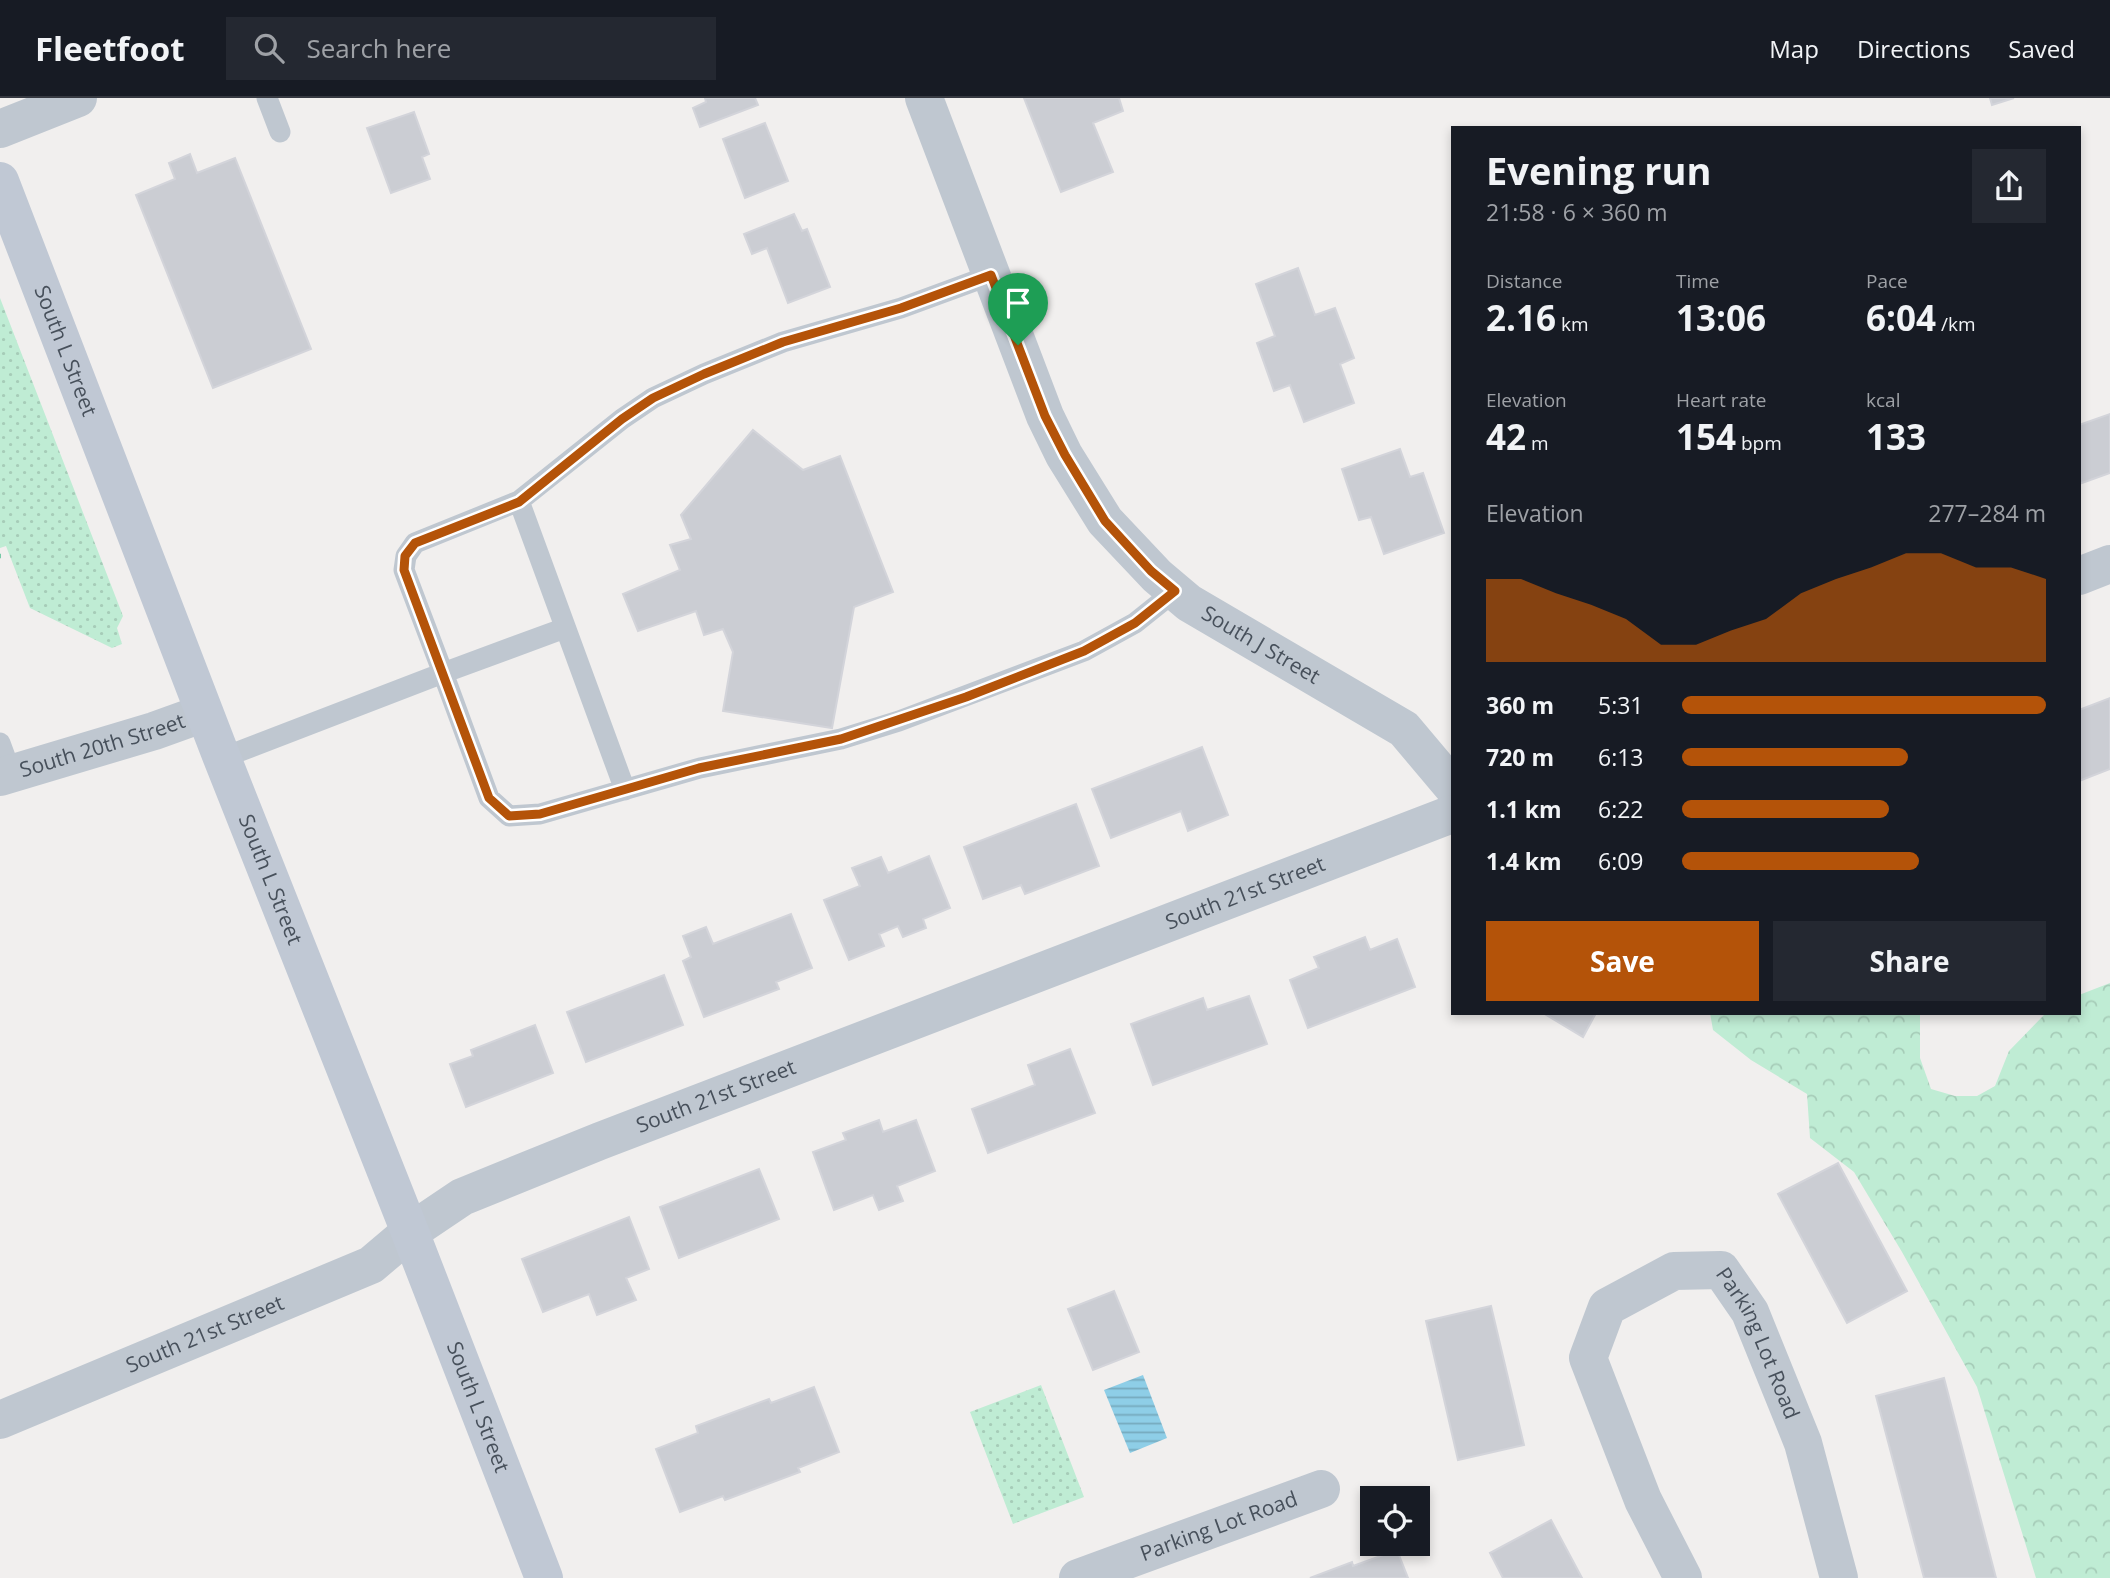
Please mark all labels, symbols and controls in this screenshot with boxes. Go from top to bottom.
search box [226,17,716,80]
text: Fleetfoot [35,26,184,71]
icon: search [250,29,288,67]
text: Search here [306,30,451,66]
text: Map [1769,32,1819,65]
text: Directions [1857,32,1970,65]
text: Saved [2008,32,2075,65]
text: Evening run [1486,144,1711,196]
button: share [1972,149,2046,223]
text: 21:58 · 6 × 360 m [1486,196,1668,228]
text: Distance [1486,268,1562,294]
text: Time [1676,268,1720,294]
text: Pace [1866,268,1908,294]
pin [988,273,1048,345]
street label: South L Street [28,281,104,420]
icon: arrive [999,284,1037,322]
text: 2.16 [1486,294,1556,341]
text: 13:06 [1676,294,1766,341]
text: 6:04 [1866,294,1936,341]
text: km [1556,311,1589,337]
text: /km [1936,311,1976,337]
text: Elevation [1486,387,1567,413]
text: Heart rate [1676,387,1766,413]
text: kcal [1866,387,1900,413]
text: 42 [1486,413,1526,460]
text: 154 [1676,413,1736,460]
text: 133 [1866,413,1926,460]
text: m [1526,430,1549,456]
text: bpm [1736,430,1782,456]
text: Elevation [1486,497,1584,529]
text: 277–284 m [1928,497,2046,529]
street label: South J Street [1197,599,1326,690]
text: 360 m [1486,689,1554,721]
text: 5:31 [1598,689,1644,721]
street label: South 20th Street [16,706,189,783]
text: 720 m [1486,741,1554,773]
text: 6:13 [1598,741,1644,773]
text: 1.1 km [1486,793,1562,825]
text: 6:22 [1598,793,1644,825]
street label: South L Street [233,810,310,949]
text: 1.4 km [1486,845,1562,877]
text: 6:09 [1598,845,1644,877]
street label: South 21st Street [1161,849,1329,936]
button: Save [1486,921,1759,1001]
button: Share [1773,921,2046,1001]
street label: South 21st Street [632,1052,799,1139]
street label: Parking Lot Road [1710,1261,1807,1423]
street label: South 21st Street [121,1288,288,1379]
street label: South L Street [441,1337,517,1476]
street label: Parking Lot Road [1136,1484,1301,1567]
map controls [1360,1486,1430,1556]
button: locate [1360,1486,1430,1556]

